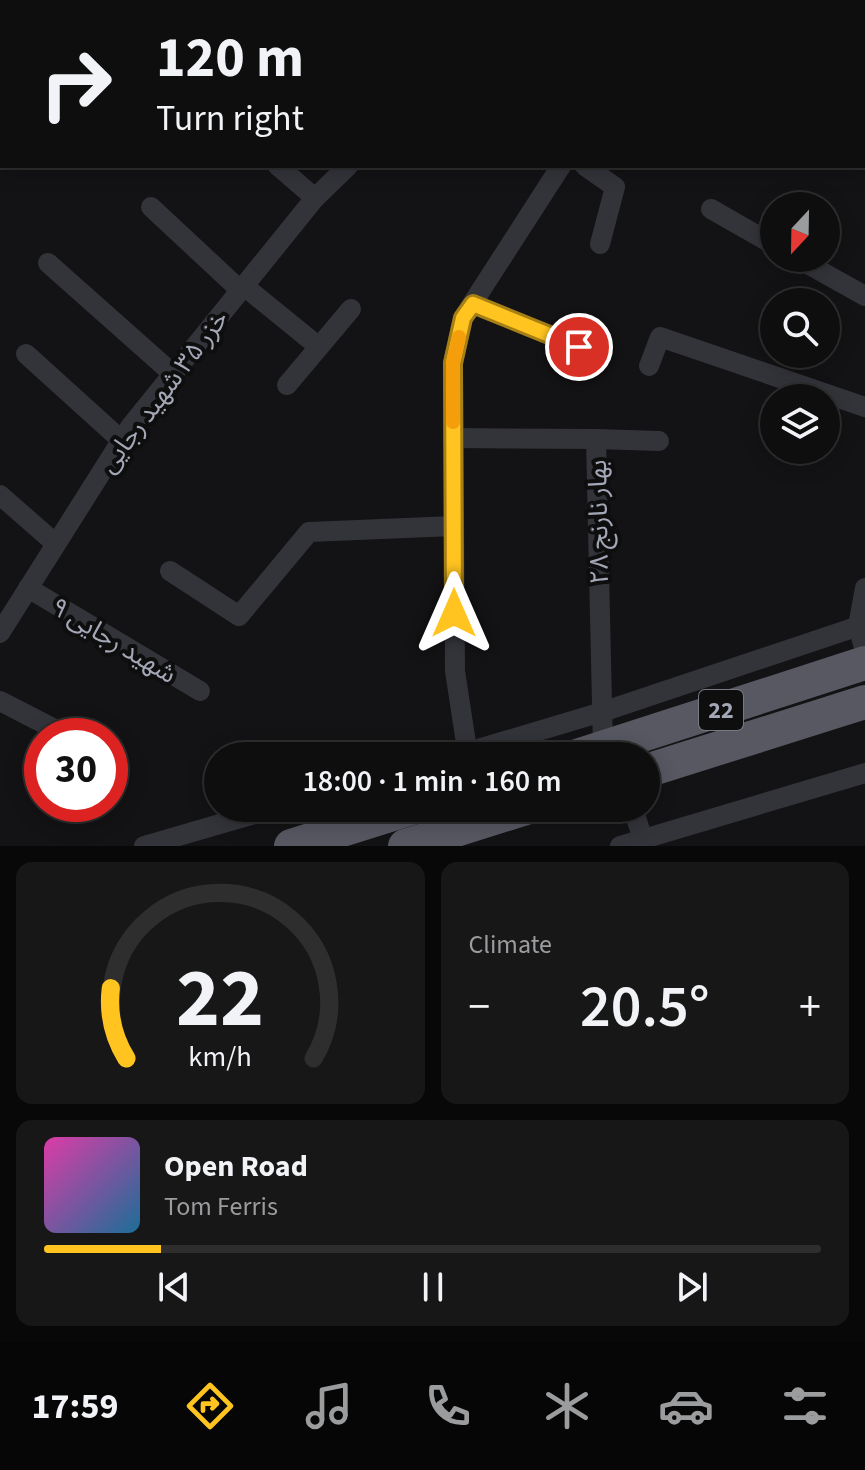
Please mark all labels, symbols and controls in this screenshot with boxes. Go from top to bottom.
text: 120 m [156,19,304,98]
icon: right [24,32,128,136]
text: Turn right [156,93,304,144]
north arrow [760,192,840,272]
map controls [760,192,840,464]
button: search [760,288,840,368]
street label: خزر ۳۵ شهید رجایی [90,302,237,481]
pin [545,313,613,381]
icon: arrive [557,325,601,369]
button: layers [760,384,840,464]
street label: بهار نارنج ۲۸ [579,459,619,585]
position arrow [412,571,496,655]
street label: شهید رجایی ۹ [44,588,184,693]
road number: 22 [699,690,743,730]
speed limit sign: 30 [24,718,128,822]
text: 18:00 · 1 min · 160 m [302,760,562,803]
text: Climate [469,926,552,963]
text: 22 [176,940,264,1058]
text: 20.5° [580,965,710,1050]
text: − [469,976,490,1039]
text: + [799,976,821,1039]
text: km/h [189,1037,252,1077]
text: Open Road [164,1145,308,1188]
text: Tom Ferris [164,1188,278,1225]
icon: previous [152,1265,196,1309]
icon: pause [411,1265,455,1309]
icon: next [670,1265,714,1309]
icon: directions [182,1378,238,1434]
icon: music [301,1378,357,1434]
icon: phone [420,1378,476,1434]
icon: climate [539,1378,595,1434]
icon: car [658,1378,714,1434]
icon: filters [777,1378,833,1434]
text: 17:59 [32,1381,118,1432]

